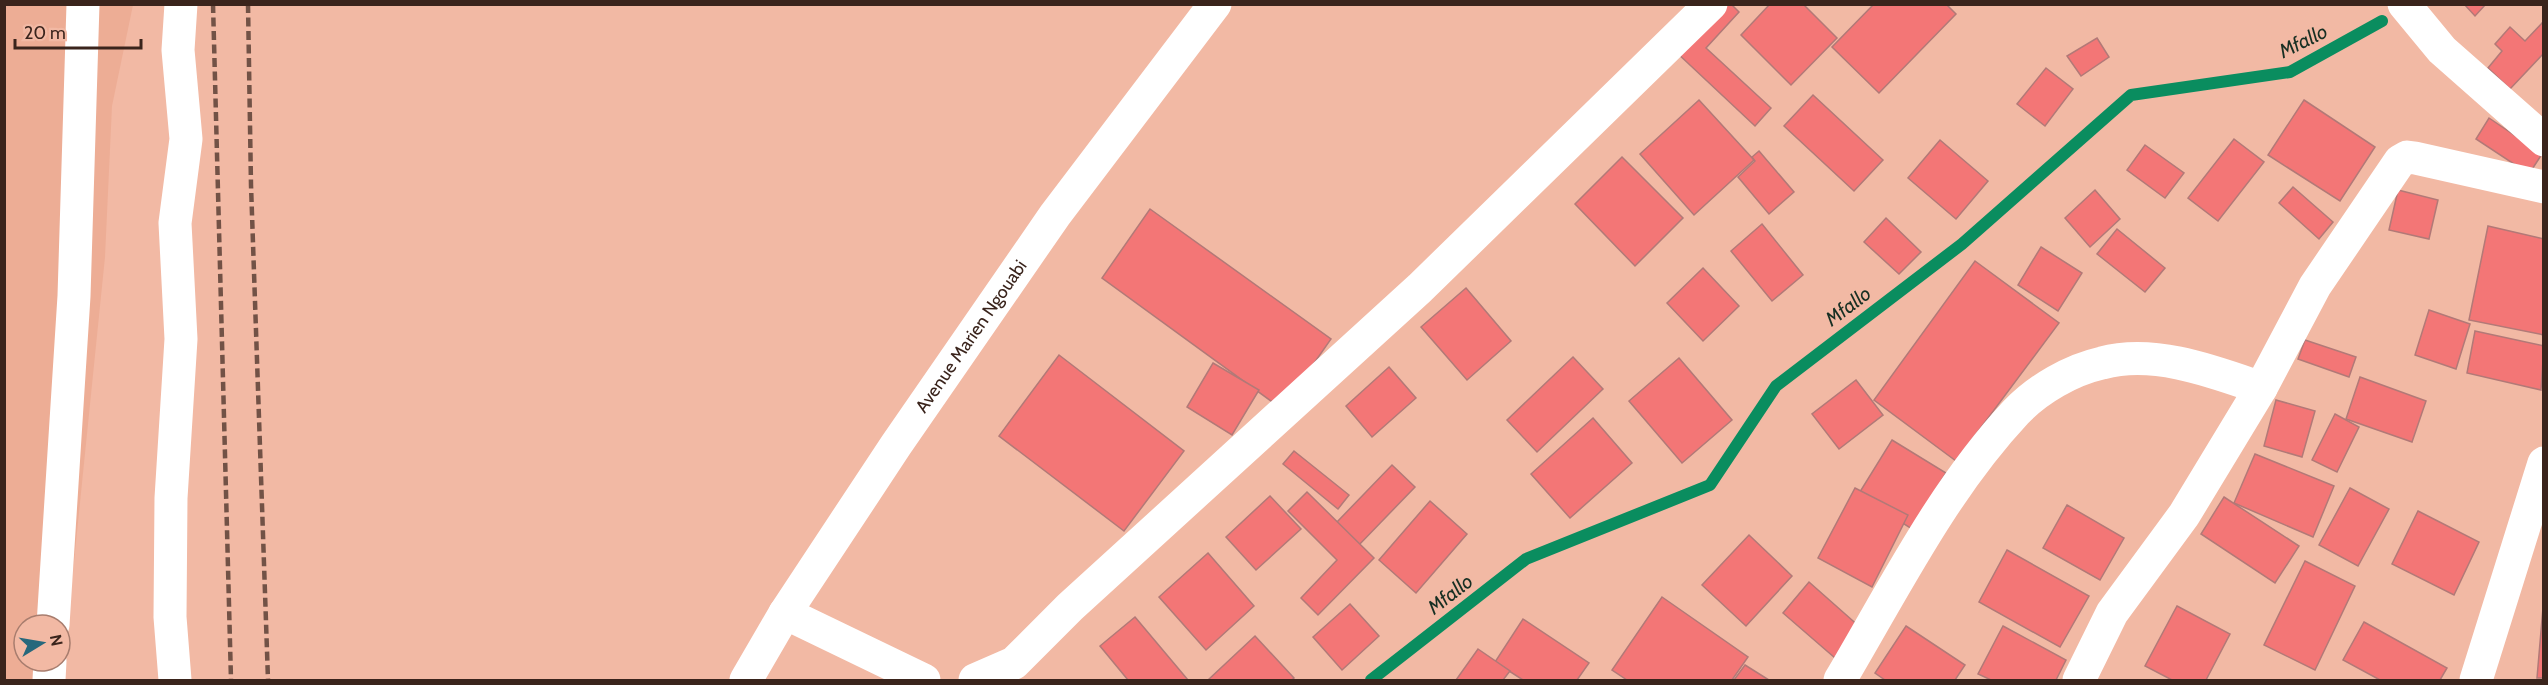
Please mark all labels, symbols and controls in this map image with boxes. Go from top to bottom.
scale bar [15,12,141,50]
water label: Mfallo [2274,19,2331,63]
text: 20 m [24,22,66,44]
street label: Avenue Marien Ngouabi [911,256,1031,417]
water label: Mfallo [1820,281,1876,332]
water label: Mfallo [1422,569,1477,620]
north arrow [12,613,72,673]
text: N [46,633,67,648]

